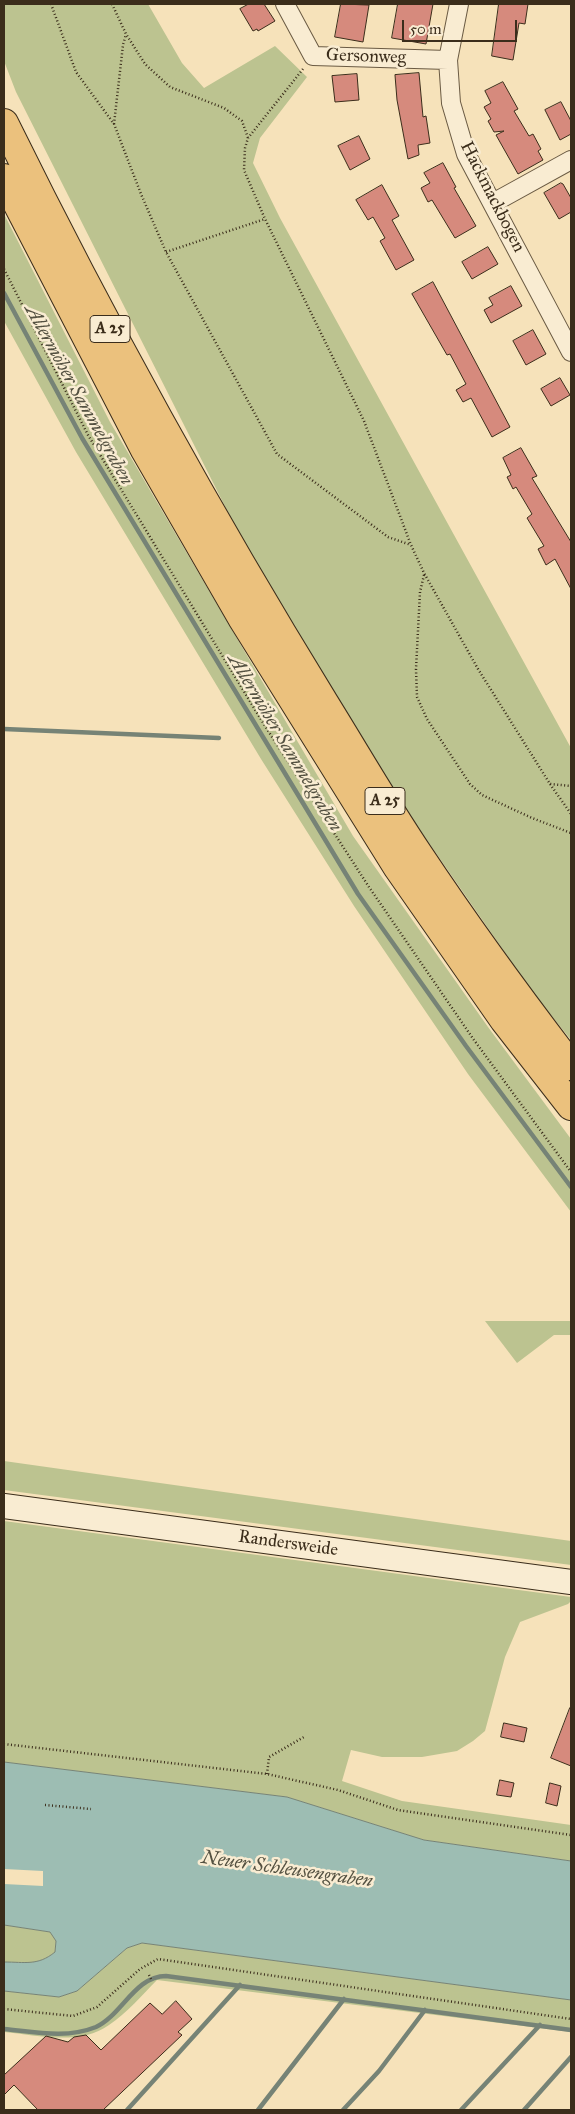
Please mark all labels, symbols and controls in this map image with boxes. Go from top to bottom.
scale bar [405,10,520,42]
text: 50 m [410,20,442,38]
street label: Gersonweg [326,45,406,69]
street label: Hackmackbogen [455,138,529,256]
water label: Allermöher Sammelgraben [19,301,137,489]
road number: A 25 [90,316,130,342]
water label: Allermöher Sammelgraben [222,650,346,836]
road number: A 25 [365,788,405,814]
street label: Randersweide [237,1526,339,1562]
water label: Neuer Schleusengraben [200,1847,374,1893]

